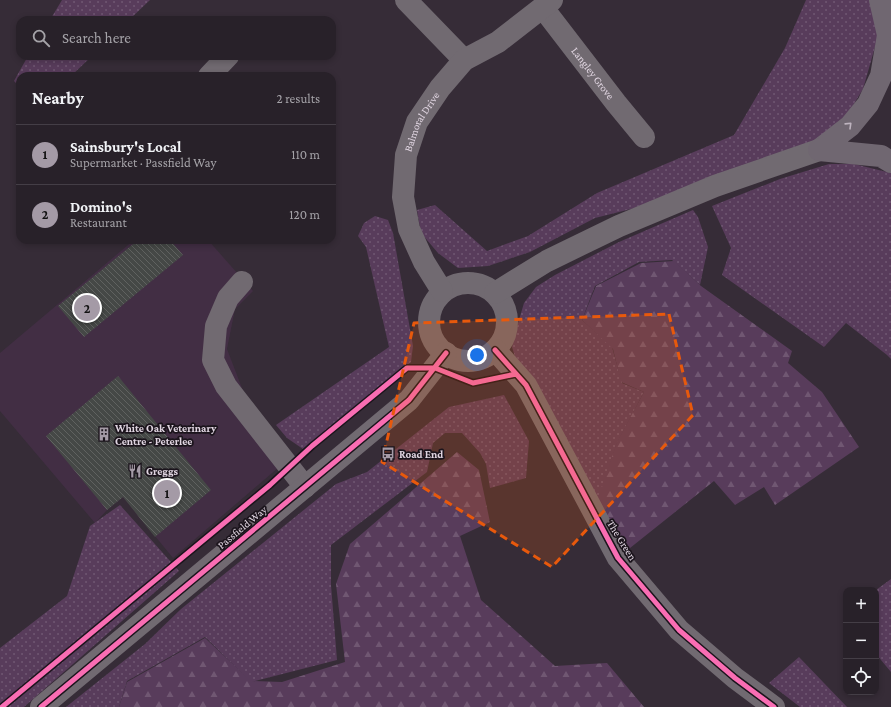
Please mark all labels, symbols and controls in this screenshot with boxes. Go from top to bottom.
search box [16,16,336,60]
icon: search [30,27,52,49]
text: Search here [62,30,131,46]
street label: Langley Grove [569,45,617,102]
text: Nearby [32,89,84,108]
street label: Balmoral Drive [402,89,442,153]
text: 2 results [277,91,320,106]
one-way arrow [844,122,852,130]
text: Sainsbury's Local [70,139,181,155]
text: 1 [43,147,47,162]
text: 110 m [291,147,320,162]
text: Supermarket · Passfield Way [70,155,216,170]
text: Domino's [70,199,132,215]
text: 2 [42,207,48,222]
text: 120 m [289,207,320,222]
text: Restaurant [70,215,127,230]
pin: 2 [74,293,100,323]
your location [467,345,487,365]
place label: White Oak Veterinary Centre - Peterlee [114,422,217,447]
building icon: White Oak Veterinary Centre - Peterlee [96,426,112,442]
bus stop icon: Road End [380,446,396,462]
place label: Road End [399,448,443,460]
restaurant icon: Greggs [127,463,143,479]
place label: Greggs [146,465,178,477]
pin: 1 [154,478,180,508]
street label: Passfield Way [215,502,270,552]
street label: The Green [605,518,639,562]
map controls [843,587,879,695]
button: + [843,587,879,623]
button: − [843,623,879,659]
button: locate [843,659,879,695]

